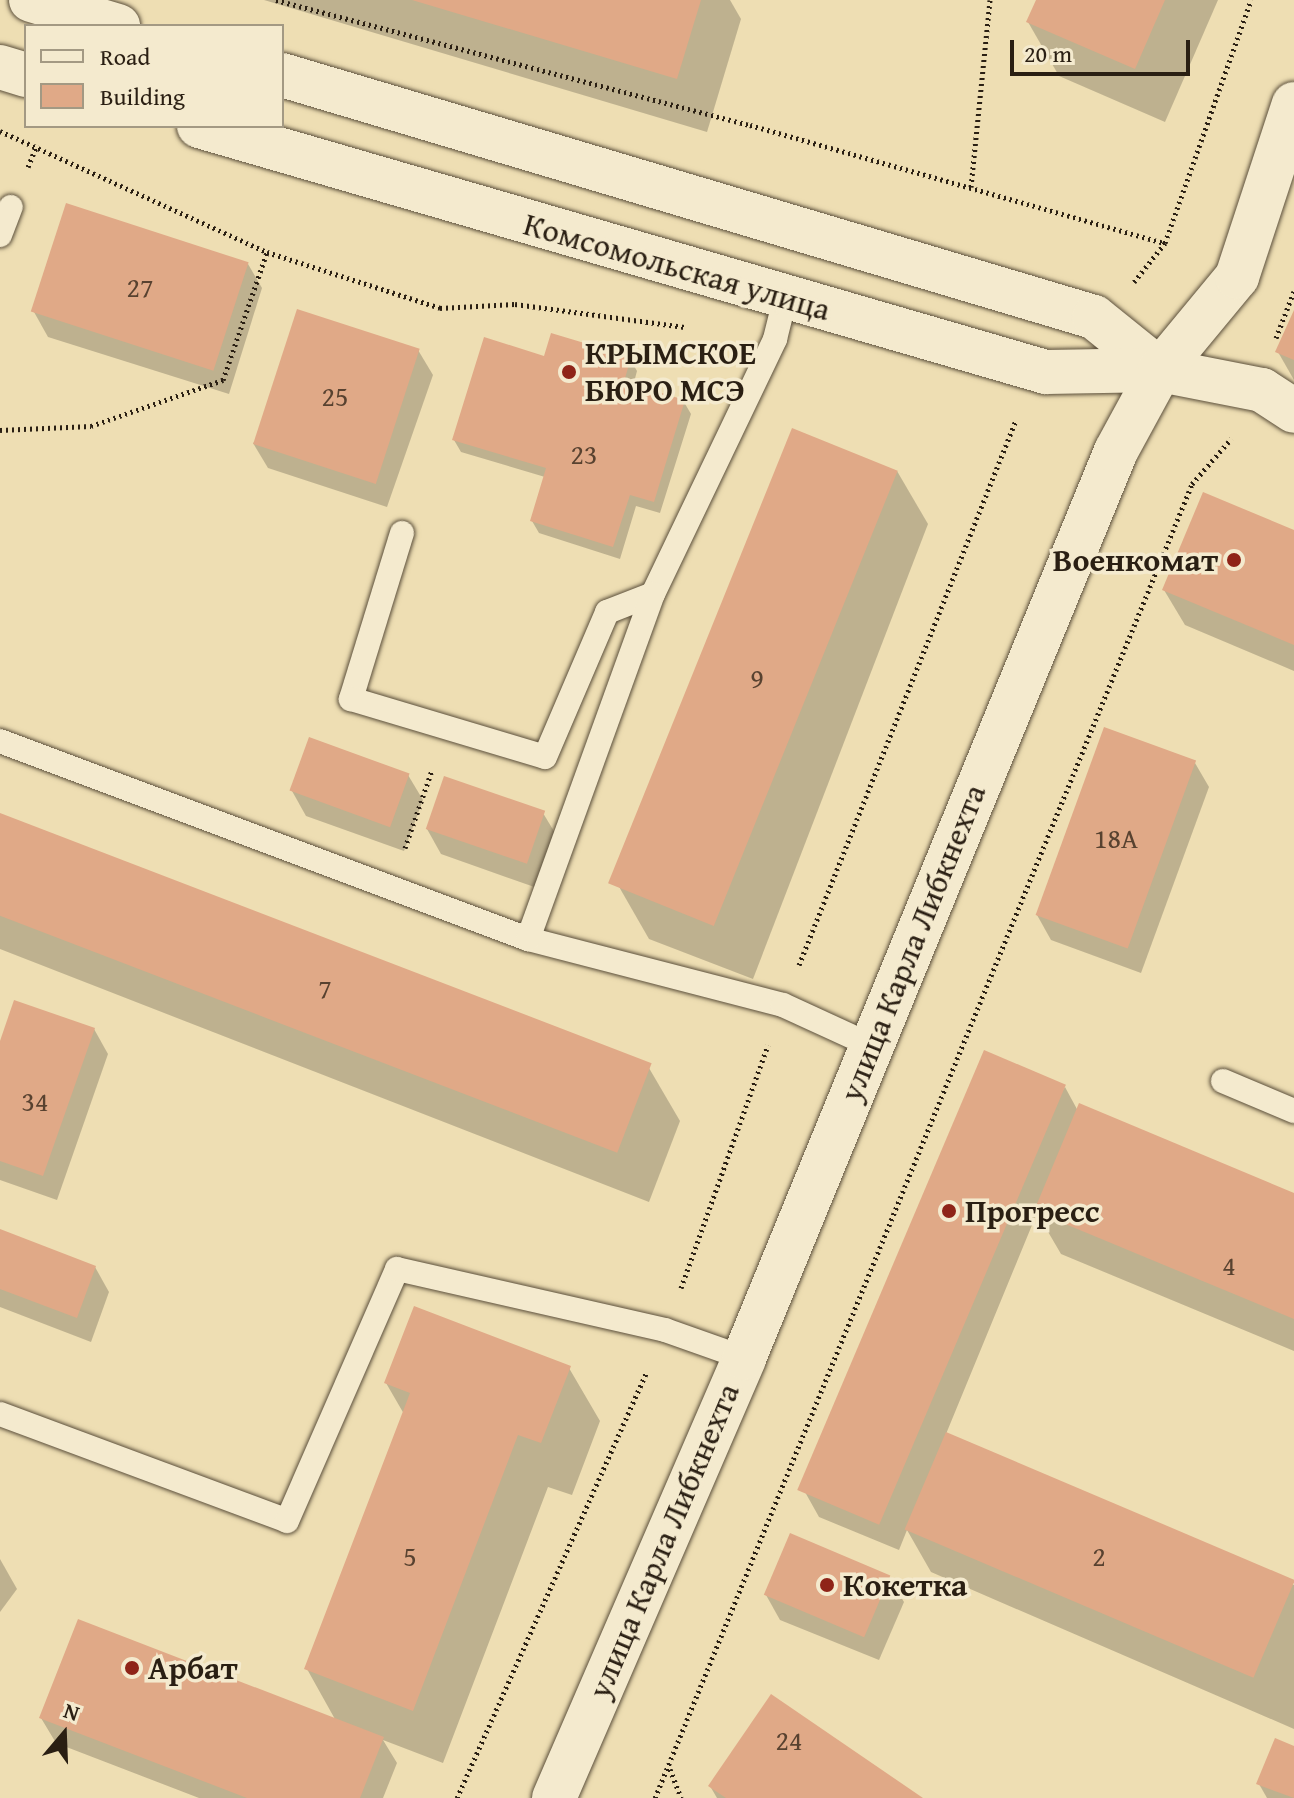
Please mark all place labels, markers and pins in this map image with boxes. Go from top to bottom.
place label: КРЫМСКОЕ БЮРО МСЭ [585,335,756,410]
marker: КРЫМСКОЕ БЮРО МСЭ [560,363,578,381]
place label: Военкомат [1053,541,1218,579]
marker: Военкомат [1225,551,1243,569]
place label: Прогресс [965,1192,1100,1230]
marker: Прогресс [940,1202,958,1220]
place label: Кокетка [843,1566,967,1604]
marker: Кокетка [818,1576,836,1594]
place label: Арбат [148,1649,238,1687]
marker: Арбат [123,1659,141,1677]

